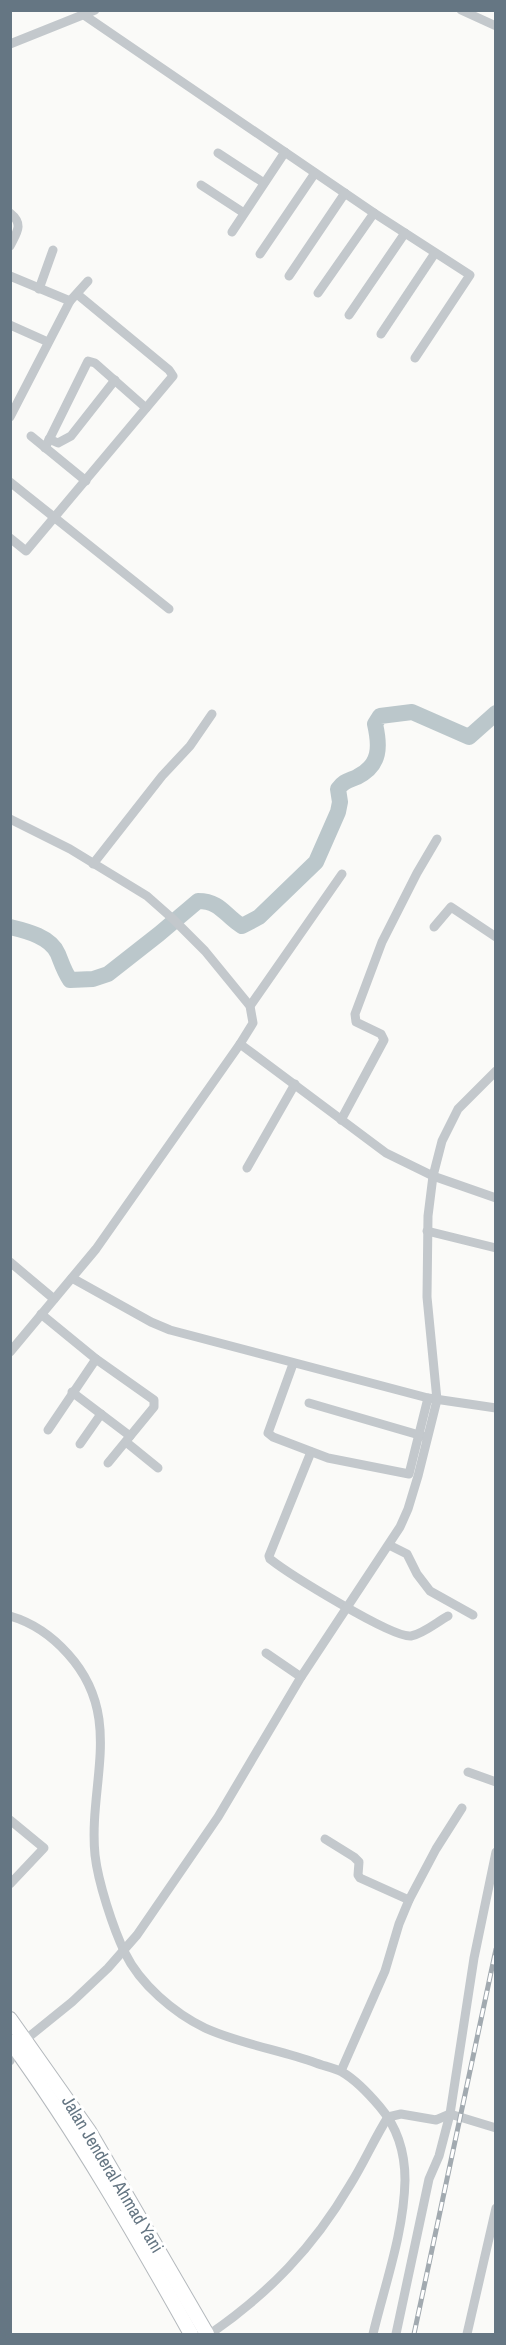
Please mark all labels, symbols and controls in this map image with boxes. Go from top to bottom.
street label: Jalan Jenderal Ahmad Yani [56,2091,170,2257]

